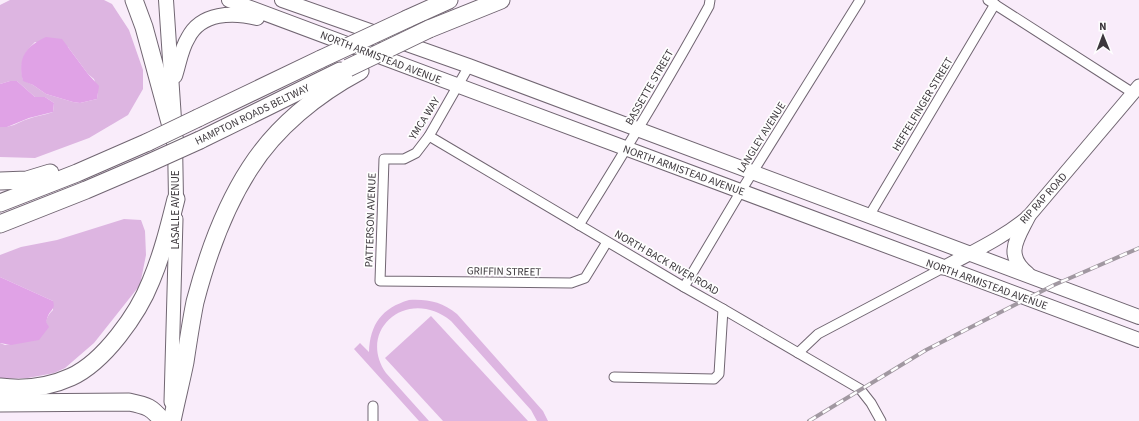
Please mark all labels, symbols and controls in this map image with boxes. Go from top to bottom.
north arrow [1083,16,1123,56]
text: N [1099,19,1107,34]
street label: NORTH ARMISTEAD AVENUE [318,27,444,88]
street label: BASSETTE STREET [622,47,677,128]
street label: HEFFELFINGER STREET [889,55,956,154]
street label: HAMPTON ROADS BELTWAY [193,80,313,149]
street label: YMCA WAY [405,94,444,143]
street label: LANGLEY AVENUE [734,99,789,176]
street label: NORTH ARMISTEAD AVENUE [621,141,747,200]
street label: RIP RAP ROAD [1016,169,1071,227]
street label: LASALLE AVENUE [168,170,183,250]
street label: PATTERSON AVENUE [361,172,380,268]
street label: NORTH BACK RIVER ROAD [612,226,722,299]
street label: NORTH ARMISTEAD AVENUE [924,255,1050,314]
street label: GRIFFIN STREET [467,263,541,280]

